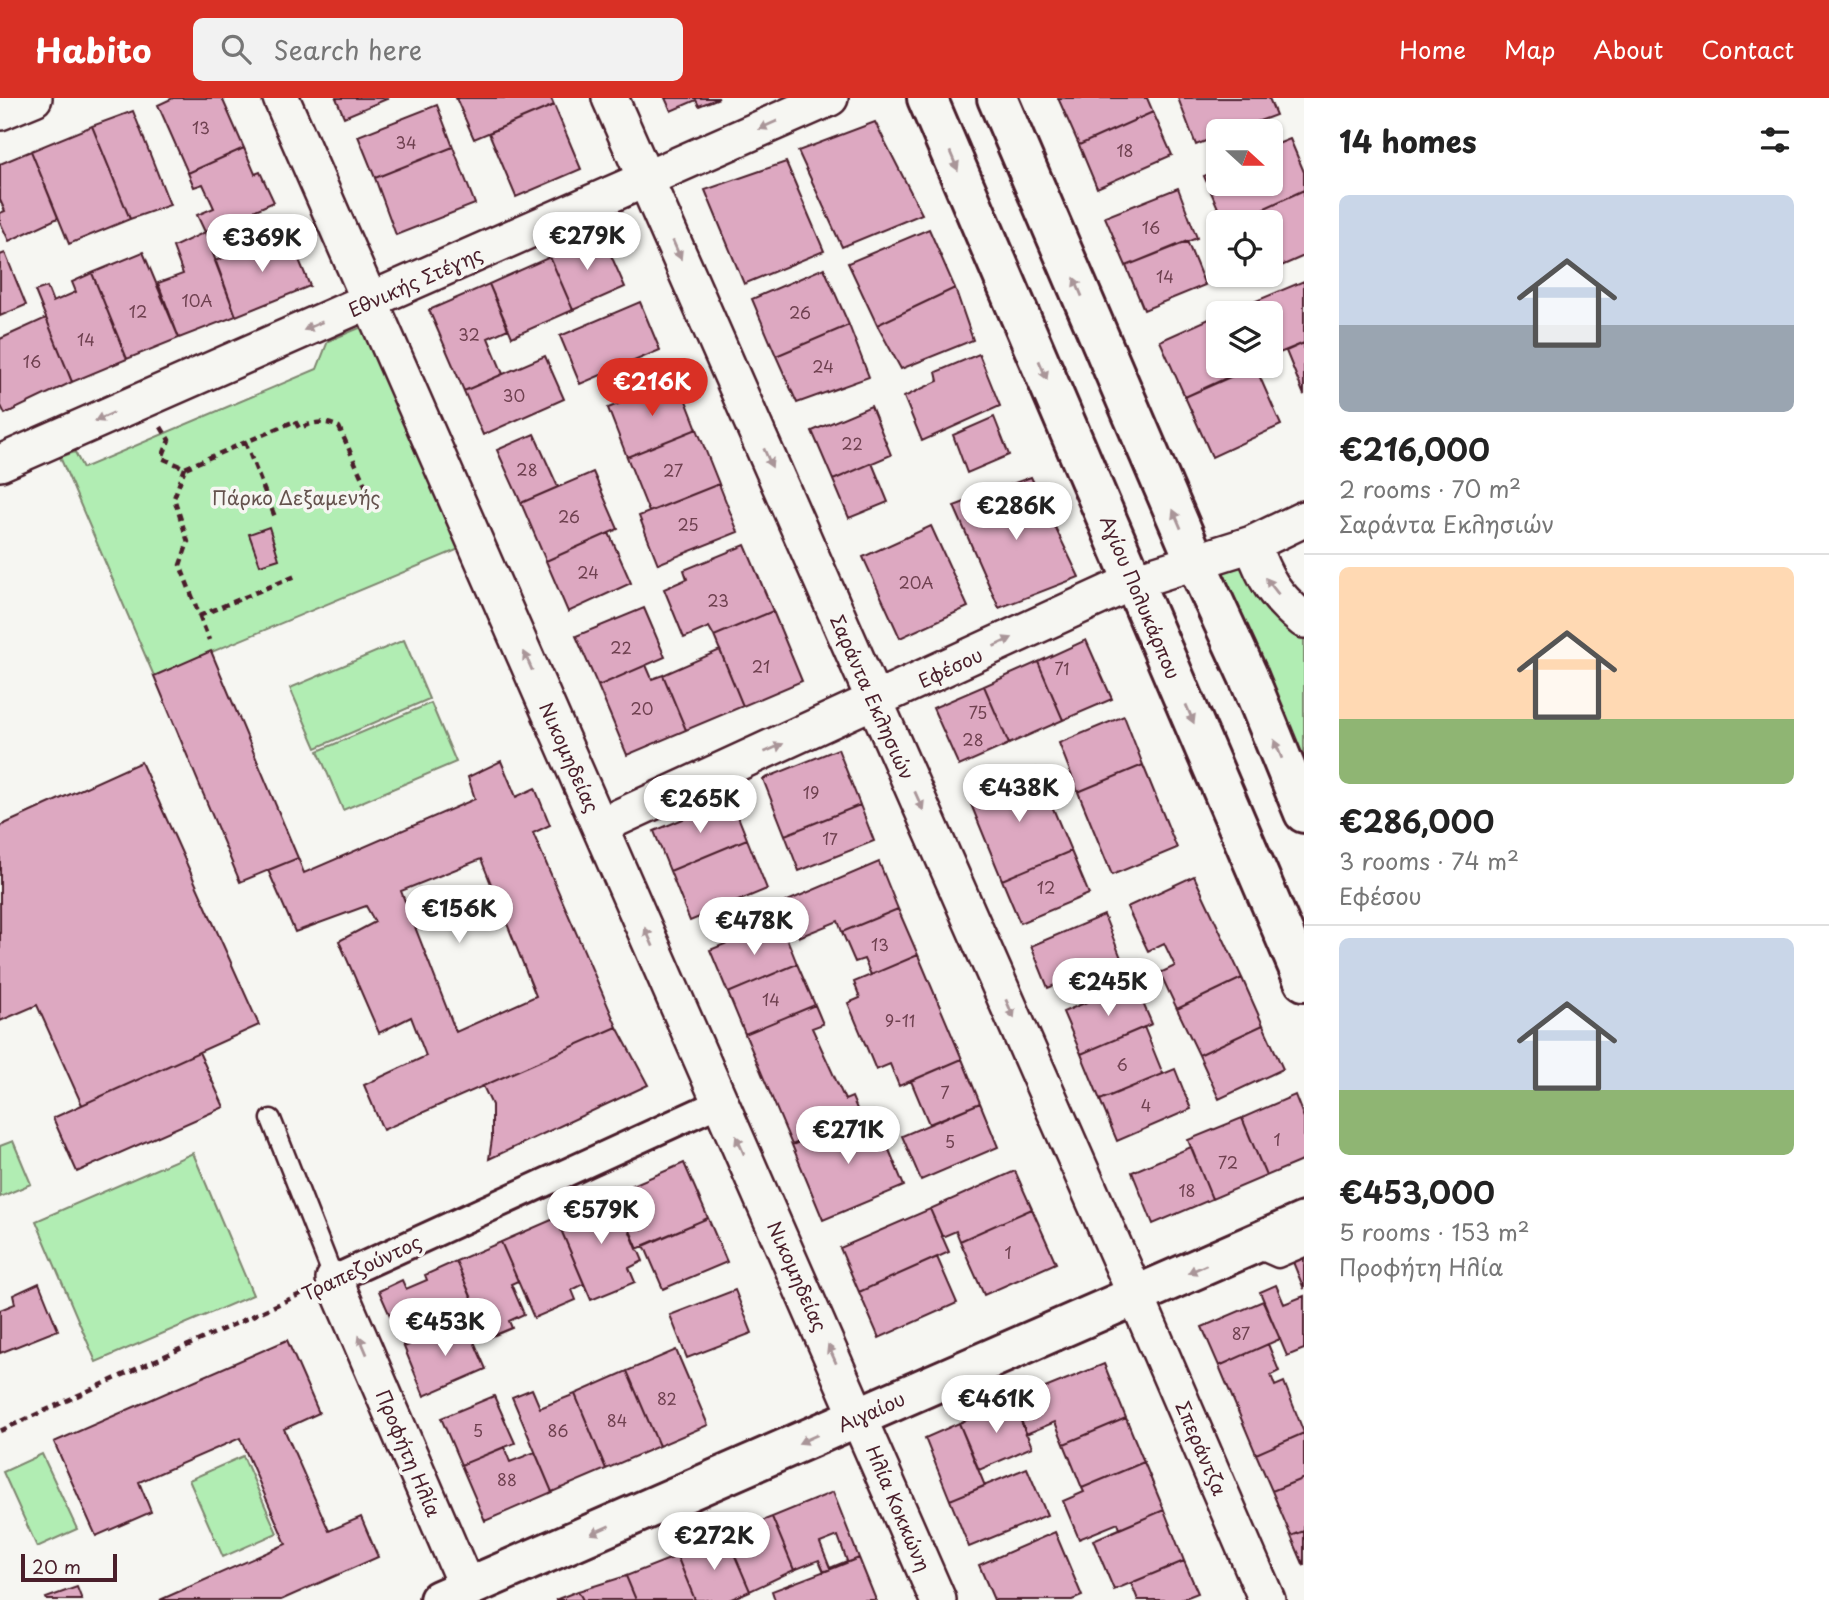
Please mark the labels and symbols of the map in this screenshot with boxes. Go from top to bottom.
house number: 13 [192,115,210,139]
north arrow [1206,119,1283,196]
one-way arrow [757,120,778,131]
house number: 34 [395,130,417,154]
house number: 18 [1116,138,1134,162]
one-way arrow [948,150,959,171]
pin: €279K [538,212,636,272]
pin: €369K [213,214,311,274]
house number: 16 [1142,215,1160,239]
street label: Εθνικής Στέγης [343,239,487,323]
one-way arrow [671,240,683,260]
house number: 14 [1156,264,1174,288]
one-way arrow [1072,277,1084,297]
house number: 10Α [181,288,213,312]
house number: 12 [129,299,147,323]
house number: 26 [789,300,811,324]
one-way arrow [302,320,323,331]
house number: 32 [458,322,480,346]
house number: 14 [77,327,95,351]
house number: 16 [23,349,41,373]
house number: 24 [812,354,834,378]
pin: €216K [603,358,701,418]
one-way arrow [1038,359,1049,380]
house number: 30 [503,383,525,407]
one-way arrow [94,412,115,423]
house number: 22 [841,431,863,455]
one-way arrow [763,448,774,469]
house number: 28 [516,457,538,481]
house number: 27 [663,458,683,482]
pin: €286K [967,482,1065,542]
park label: Πάρκο Δεξαμενής [212,483,381,511]
house number: 26 [558,504,580,528]
one-way arrow [1171,508,1182,529]
street label: Αγίου Πολυκάρπου [1094,511,1188,683]
house number: 25 [677,512,699,536]
house number: 24 [577,560,599,584]
house number: 20Α [898,570,934,594]
one-way arrow [1264,578,1279,596]
house number: 23 [707,588,729,612]
street label: Σαράντα Εκλησιών [824,610,922,784]
house number: 22 [610,635,632,659]
one-way arrow [993,636,1013,648]
street label: Εφέσου [913,640,987,694]
one-way arrow [522,651,533,672]
house number: 21 [752,654,770,678]
house number: 71 [1055,656,1070,680]
house number: 20 [631,696,653,720]
street label: Νικομηδείας [533,697,607,817]
house number: 75 [969,700,987,724]
one-way arrow [1185,704,1196,725]
house number: 28 [962,727,984,751]
one-way arrow [1273,739,1284,760]
one-way arrow [764,742,784,754]
pin: €438K [970,764,1068,824]
pin: €265K [651,776,749,835]
house number: 19 [803,780,819,804]
one-way arrow [913,791,925,811]
house number: 17 [822,826,838,850]
house number: 12 [1037,875,1055,899]
pin: €156K [410,886,508,945]
pin: €478K [705,898,803,957]
one-way arrow [643,927,655,947]
house number: 13 [871,932,889,956]
pin: €245K [1059,958,1157,1018]
house number: 14 [762,987,780,1011]
one-way arrow [1005,999,1016,1020]
house number: 9-11 [885,1008,915,1032]
house number: 6 [1116,1052,1128,1076]
house number: 7 [940,1080,950,1104]
house number: 4 [1141,1093,1151,1117]
pin: €271K [799,1107,897,1166]
house number: 1 [1273,1127,1281,1151]
house number: 5 [945,1129,955,1153]
one-way arrow [734,1135,745,1156]
house number: 72 [1218,1150,1238,1174]
house number: 18 [1178,1178,1196,1202]
pin: €579K [552,1186,650,1246]
street label: Νικομηδείας [761,1216,835,1336]
street label: Τραπεζούντος [297,1227,425,1307]
house number: 1 [1004,1240,1012,1264]
one-way arrow [1186,1264,1207,1275]
pin: €453K [396,1298,494,1358]
house number: 87 [1232,1321,1250,1345]
one-way arrow [357,1335,369,1355]
one-way arrow [826,1343,837,1364]
pin: €461K [947,1376,1045,1435]
street label: Αιγαίου [833,1384,909,1438]
street label: Προφήτη Ηλία [370,1385,448,1521]
house number: 82 [657,1386,677,1410]
street label: Σπεράντζα [1170,1396,1234,1500]
house number: 84 [607,1408,627,1432]
house number: 5 [473,1418,483,1442]
house number: 86 [548,1418,568,1442]
one-way arrow [798,1433,819,1444]
street label: Ηλία Κοκκώνη [860,1441,938,1575]
house number: 88 [497,1467,517,1491]
pin: €272K [665,1512,763,1572]
one-way arrow [590,1524,610,1536]
scale bar [21,1551,117,1583]

